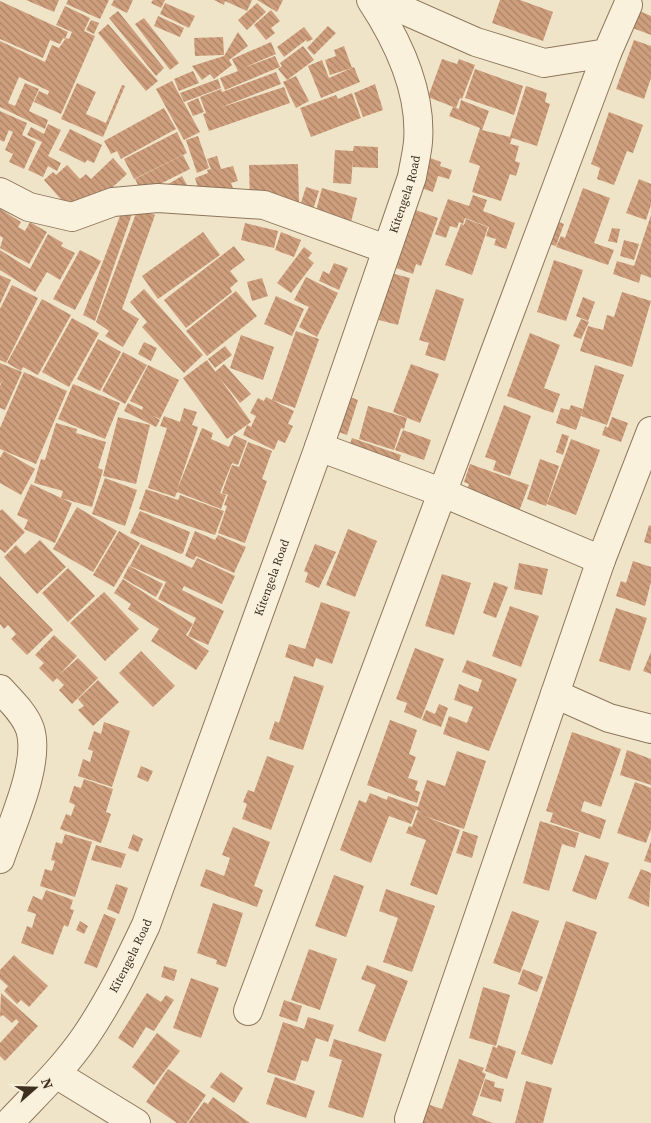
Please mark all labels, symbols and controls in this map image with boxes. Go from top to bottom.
street label: Kitengela Road [385,154,424,235]
street label: Kitengela Road [250,537,293,618]
street label: Kitengela Road [105,917,156,996]
north arrow [10,1063,60,1113]
text: N [36,1075,58,1092]

